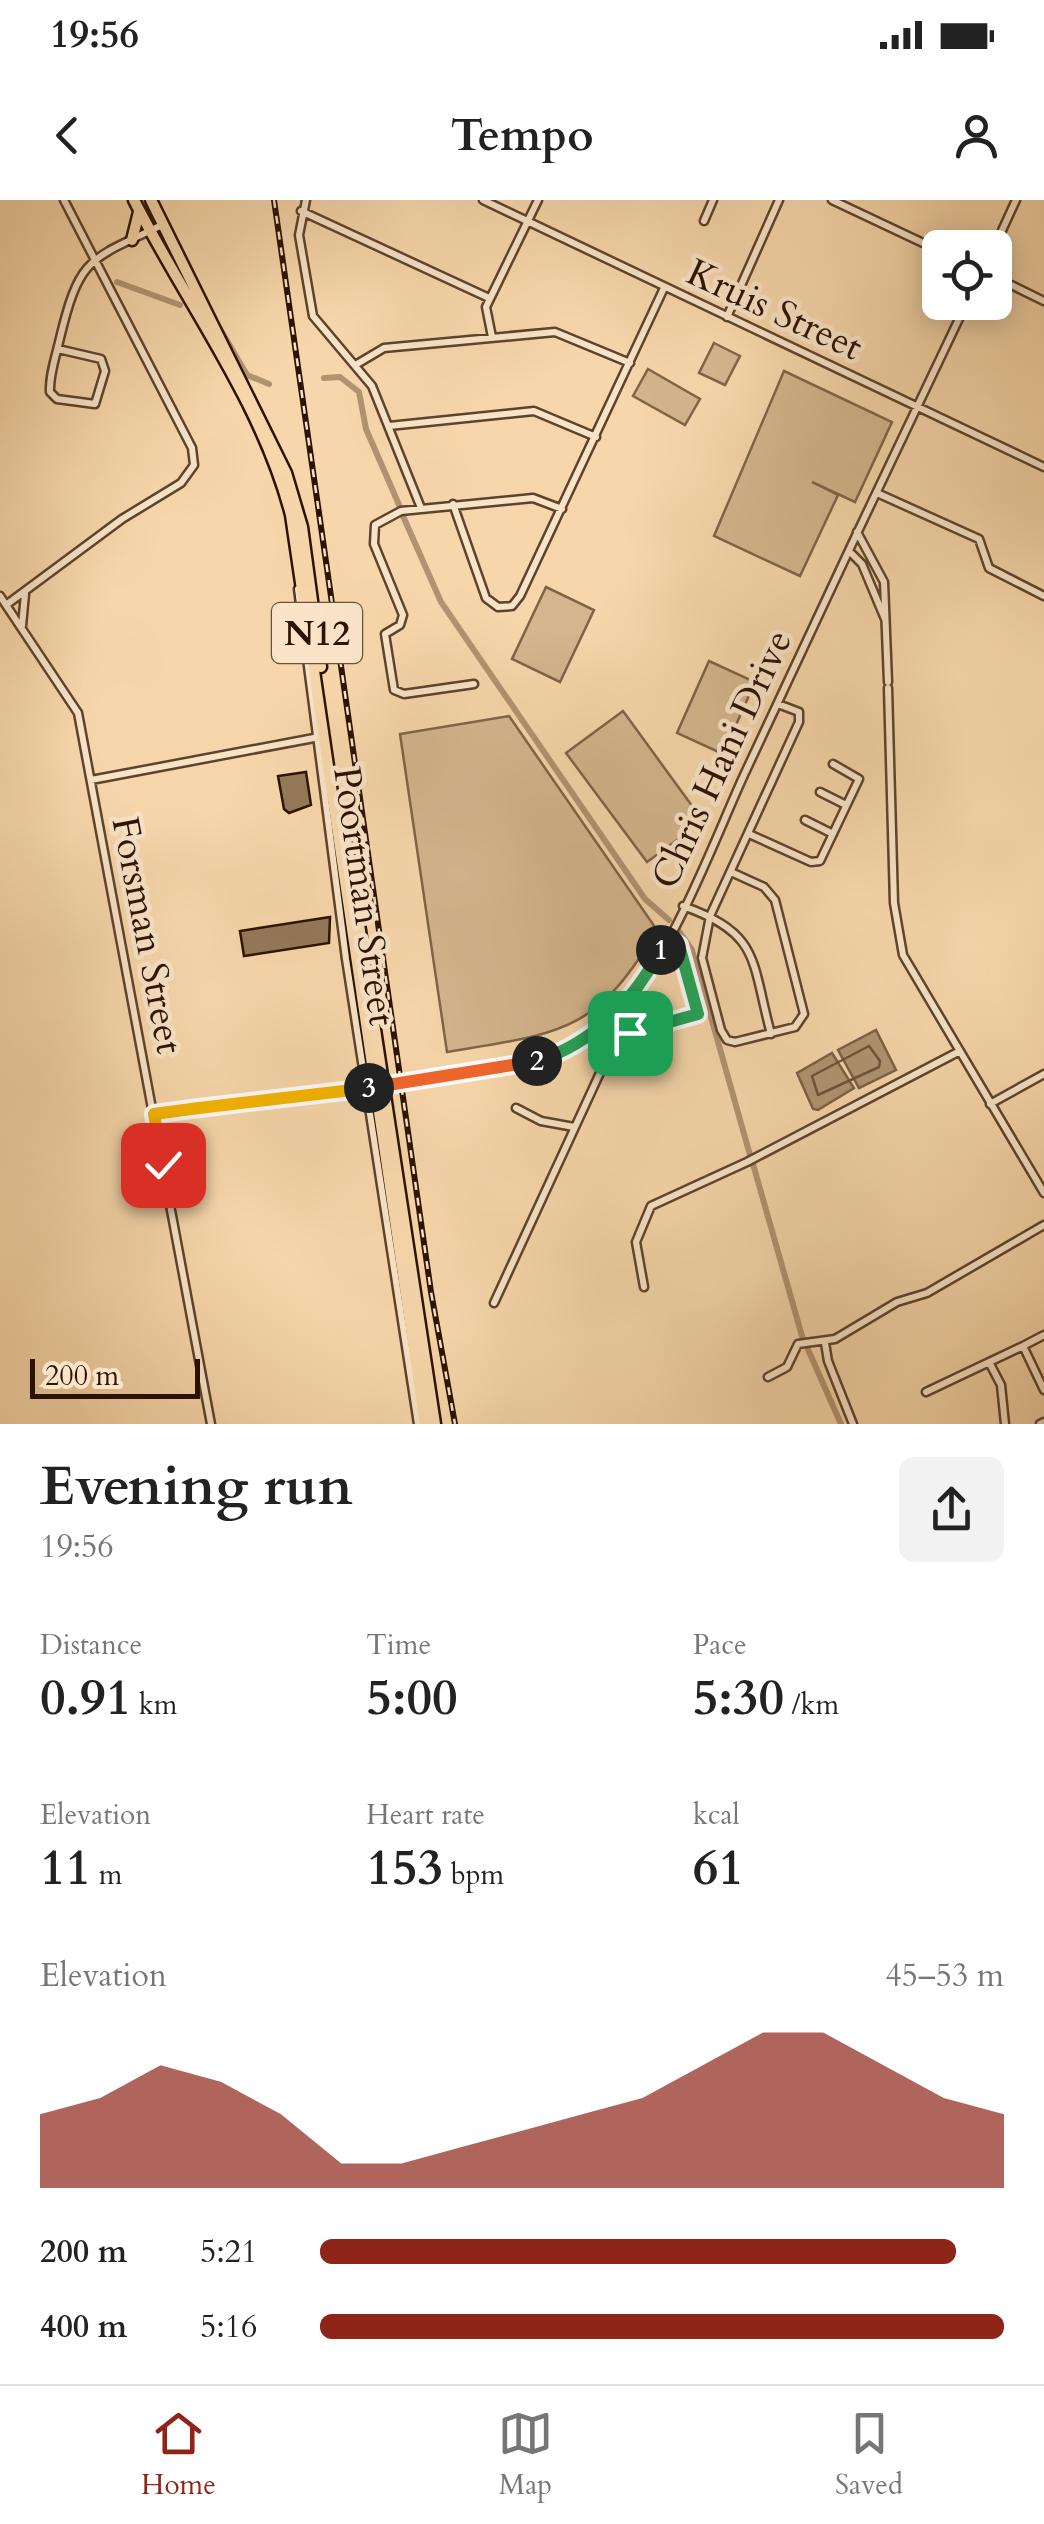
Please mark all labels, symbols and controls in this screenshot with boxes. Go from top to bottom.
text: 19:56 [50,9,139,61]
text: Tempo [451,105,593,166]
icon: back [40,108,95,163]
icon: person [949,108,1004,163]
map controls [922,230,1012,320]
button: locate [922,230,1012,320]
street label: Kruis Street [678,247,871,373]
road number: N12 [272,603,362,663]
street label: Chris Hani Drive [639,622,805,897]
street label: Poortman Street [320,763,408,1029]
street label: Forsman Street [99,812,195,1058]
pin: 1 [636,925,686,975]
text: 1 [654,931,668,969]
pin [588,991,673,1076]
icon: arrive [603,1006,658,1061]
pin: 2 [512,1036,562,1086]
text: 2 [530,1042,544,1080]
pin: 3 [344,1063,394,1113]
text: 3 [362,1069,376,1107]
pin [121,1123,206,1208]
icon: check [136,1138,191,1193]
scale bar [30,1354,200,1398]
text: 200 m [45,1357,119,1395]
text: Evening run [40,1450,353,1524]
button: share [899,1457,1004,1562]
text: 19:56 [40,1525,114,1569]
text: Distance [40,1626,142,1664]
text: Time [366,1626,431,1664]
text: Pace [693,1626,747,1664]
text: 0.91 [40,1664,131,1732]
text: 5:00 [366,1664,458,1732]
text: 5:30 [693,1664,784,1732]
text: km [131,1686,178,1724]
text: /km [784,1686,839,1724]
text: Elevation [40,1796,151,1834]
text: Heart rate [366,1796,485,1834]
text: kcal [693,1796,740,1834]
text: 11 [40,1834,91,1902]
text: 153 [366,1834,443,1902]
text: 61 [693,1834,744,1902]
text: m [91,1856,122,1894]
text: bpm [443,1856,504,1894]
text: Elevation [40,1954,167,1998]
text: 45–53 m [885,1954,1004,1998]
text: 200 m [40,2230,127,2274]
text: 5:21 [200,2230,257,2274]
text: 400 m [40,2305,127,2349]
text: 5:16 [200,2305,257,2349]
tab: Home [141,2406,216,2504]
tab: Map [498,2406,553,2504]
tab: Saved [835,2406,903,2504]

